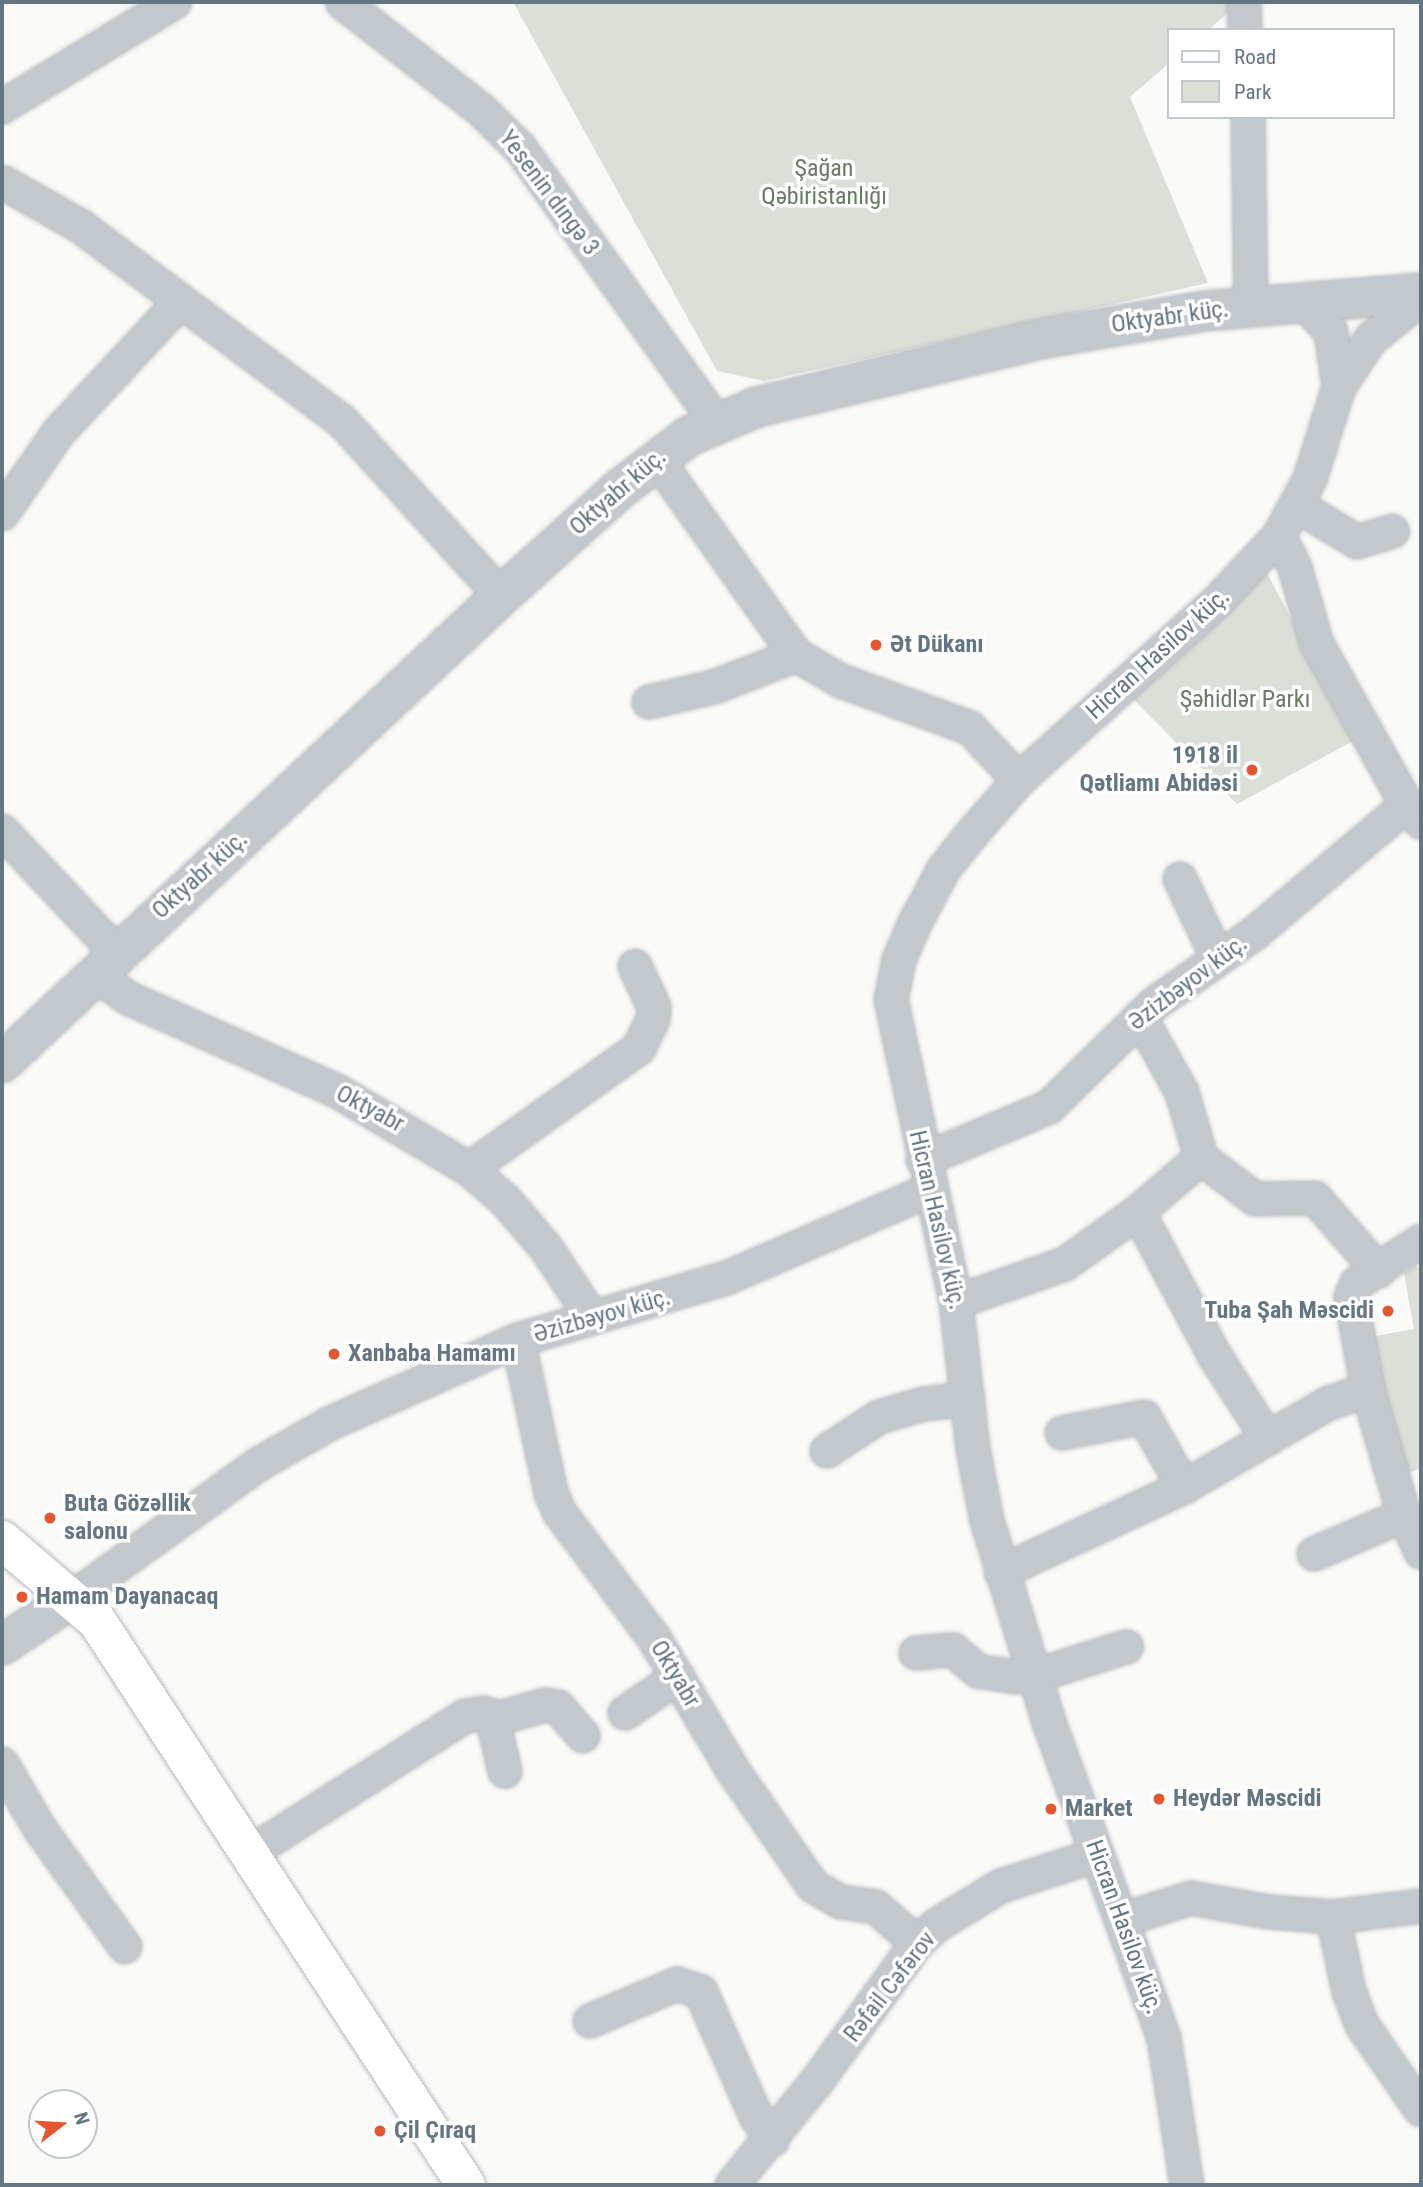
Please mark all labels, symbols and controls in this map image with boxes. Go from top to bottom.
legend [1168,28,1395,119]
text: Road [1234,45,1276,69]
text: Park [1234,80,1271,104]
street label: Yesenin dıngə 3 [493,125,605,261]
park label: Şağan Qəbiristanlığı [761,155,887,211]
street label: Oktyabr küç. [1109,295,1231,339]
street label: Oktyabr küç. [564,442,672,542]
street label: Hicran Hasilov küç. [1080,582,1236,726]
place label: Ət Dükanı [890,631,984,659]
marker: Ət Dükanı [868,637,884,653]
park label: Şəhidlər Parkı [1180,686,1310,714]
place label: 1918 il Qətliamı Abidəsi [1080,742,1238,798]
marker: 1918 il Qətliamı Abidəsi [1244,762,1260,778]
street label: Oktyabr küç. [146,825,254,925]
street label: Əzizbəyov küç. [1123,929,1253,1037]
street label: Oktyabr [331,1079,409,1139]
street label: Hicran Hasilov küç. [902,1128,972,1312]
street label: Əzizbəyov küç. [530,1283,674,1349]
place label: Tuba Şah Məscidi [1204,1297,1374,1325]
marker: Tuba Şah Məscidi [1380,1303,1396,1319]
place label: Xanbaba Hamamı [348,1340,516,1368]
marker: Xanbaba Hamamı [326,1346,342,1362]
place label: Buta Gözəllik salonu [64,1490,191,1546]
marker: Buta Gözəllik salonu [42,1510,58,1526]
place label: Hamam Dayanacaq [36,1583,218,1611]
marker: Hamam Dayanacaq [14,1589,30,1605]
street label: Oktyabr [644,1635,706,1713]
place label: Heydər Məscidi [1173,1785,1322,1813]
marker: Heydər Məscidi [1151,1791,1167,1807]
place label: Market [1065,1795,1133,1823]
marker: Market [1043,1801,1059,1817]
street label: Hicran Hasilov küç. [1079,1836,1169,2018]
street label: Rəfail Cəfərov [838,1926,942,2048]
north arrow [28,2089,98,2159]
text: N [69,2109,94,2127]
place label: Çil Çıraq [394,2117,476,2145]
marker: Çil Çıraq [372,2123,388,2139]

